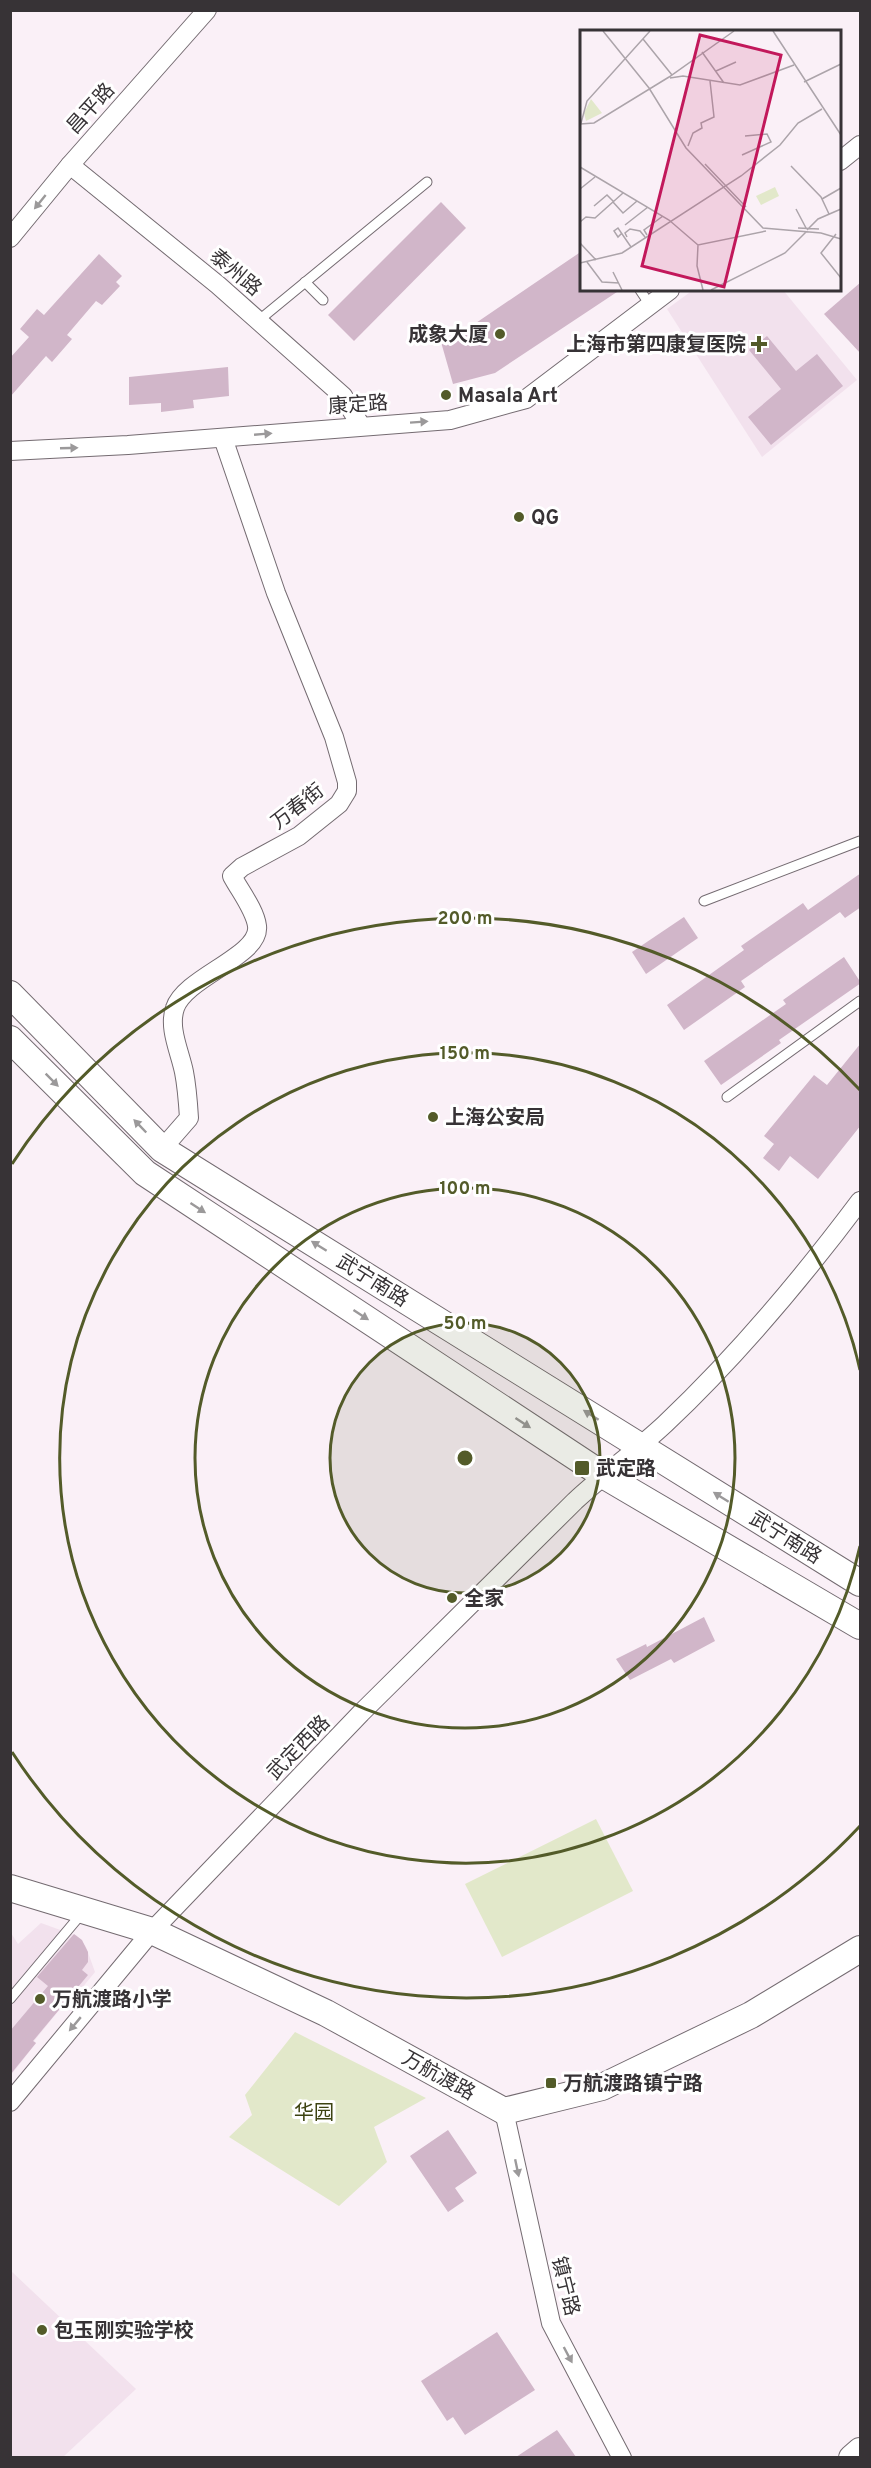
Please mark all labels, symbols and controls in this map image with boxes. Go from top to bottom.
inset map [580,30,841,291]
street label: 昌平路 [62,78,121,140]
one-way arrow [34,194,47,209]
street label: 泰州路 [203,244,266,303]
place label: 成象大厦 [408,323,488,349]
marker: 成象大厦 [493,327,507,341]
place label: 上海市第四康复医院 [566,333,746,359]
marker: 上海市第四康复医院 [750,335,768,353]
place label: Masala Art [458,384,558,410]
marker: Masala Art [439,388,453,402]
street label: 康定路 [327,391,389,421]
one-way arrow [409,417,428,427]
one-way arrow [254,430,273,439]
one-way arrow [59,443,78,453]
place label: QG [531,506,559,532]
marker: QG [512,510,526,524]
street label: 万春街 [267,779,330,836]
text: 200 m [437,908,493,931]
text: 150 m [440,1043,490,1066]
one-way arrow [45,1073,59,1087]
place label: 上海公安局 [445,1106,545,1132]
marker: 上海公安局 [426,1110,440,1124]
one-way arrow [133,1120,147,1134]
text: 100 m [439,1178,491,1201]
one-way arrow [190,1202,206,1213]
one-way arrow [311,1241,327,1252]
street label: 武宁南路 [331,1249,413,1314]
one-way arrow [353,1309,369,1320]
text: 50 m [443,1313,487,1336]
one-way arrow [583,1410,599,1421]
one-way arrow [515,1417,531,1429]
centre of rings [455,1448,475,1468]
place label: 武定路 [596,1457,656,1483]
marker: 武定路 [573,1459,591,1477]
one-way arrow [713,1491,730,1502]
street label: 武宁南路 [744,1506,826,1571]
place label: 全家 [464,1587,504,1613]
marker: 全家 [445,1591,459,1605]
street label: 武定西路 [262,1711,337,1786]
place label: 万航渡路小学 [52,1988,172,2014]
marker: 万航渡路小学 [33,1992,47,2006]
one-way arrow [68,2016,81,2032]
street label: 万航渡路 [397,2046,479,2108]
place label: 万航渡路镇宁路 [563,2072,703,2098]
marker: 万航渡路镇宁路 [544,2076,558,2090]
park label: 华园 [294,2101,334,2127]
one-way arrow [512,2159,522,2177]
street label: 镇宁路 [544,2254,584,2319]
place label: 包玉刚实验学校 [54,2319,194,2345]
marker: 包玉刚实验学校 [35,2323,49,2337]
one-way arrow [563,2347,573,2364]

